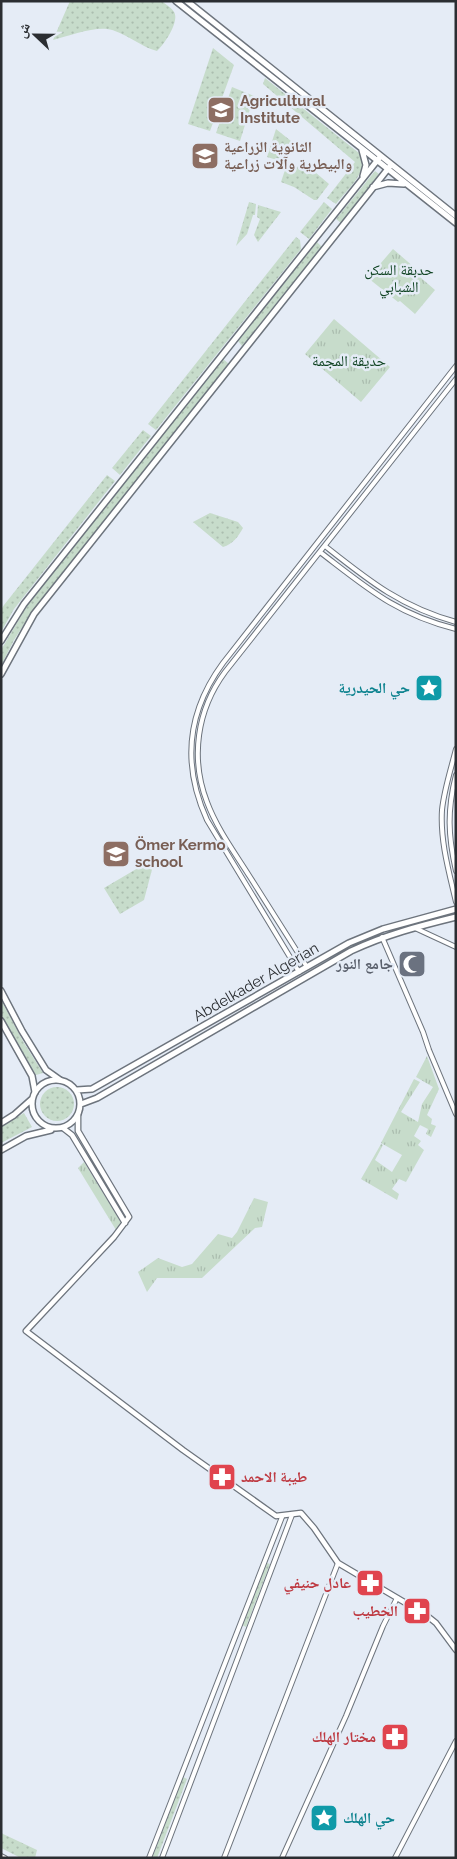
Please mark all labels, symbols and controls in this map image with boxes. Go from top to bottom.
north arrow [10,10,60,60]
text: ش [13,20,34,40]
place label: Agricultural Institute [240,92,326,127]
school or university icon: Agricultural Institute [206,95,236,125]
place label: الثانوية الزراعية والبيطرية وآلات زراعية [224,138,352,173]
school or university icon: الثانوية الزراعية والبيطرية وآلات زراعية [190,141,220,171]
park label: حدبقة السكن الشبابي [364,261,434,299]
park label: حديقة المجمة [312,352,387,370]
place icon: حي الحيدرية [414,673,444,703]
place label: حي الحيدرية [338,679,410,700]
place label: Ömer Kermo school [135,836,226,871]
school or university icon: Ömer Kermo school [101,839,131,869]
street label: Abdelkader Algerian [190,939,322,1025]
mosque icon: جامع النور [397,949,427,979]
place label: جامع النور [335,955,393,974]
pharmacy icon: طيبة الاحمد [207,1462,237,1492]
place label: طيبة الاحمد [241,1468,307,1486]
pharmacy icon: عادل حنيفي [355,1568,385,1598]
place label: عادل حنيفي [284,1574,351,1595]
pharmacy icon: الخطيب [402,1596,432,1626]
place label: الخطيب [352,1602,398,1620]
pharmacy icon: مختار الهلك [380,1722,410,1752]
place label: مختار الهلك [312,1728,376,1746]
place icon: حي الهلك [309,1803,339,1833]
place label: حي الهلك [343,1809,395,1830]

